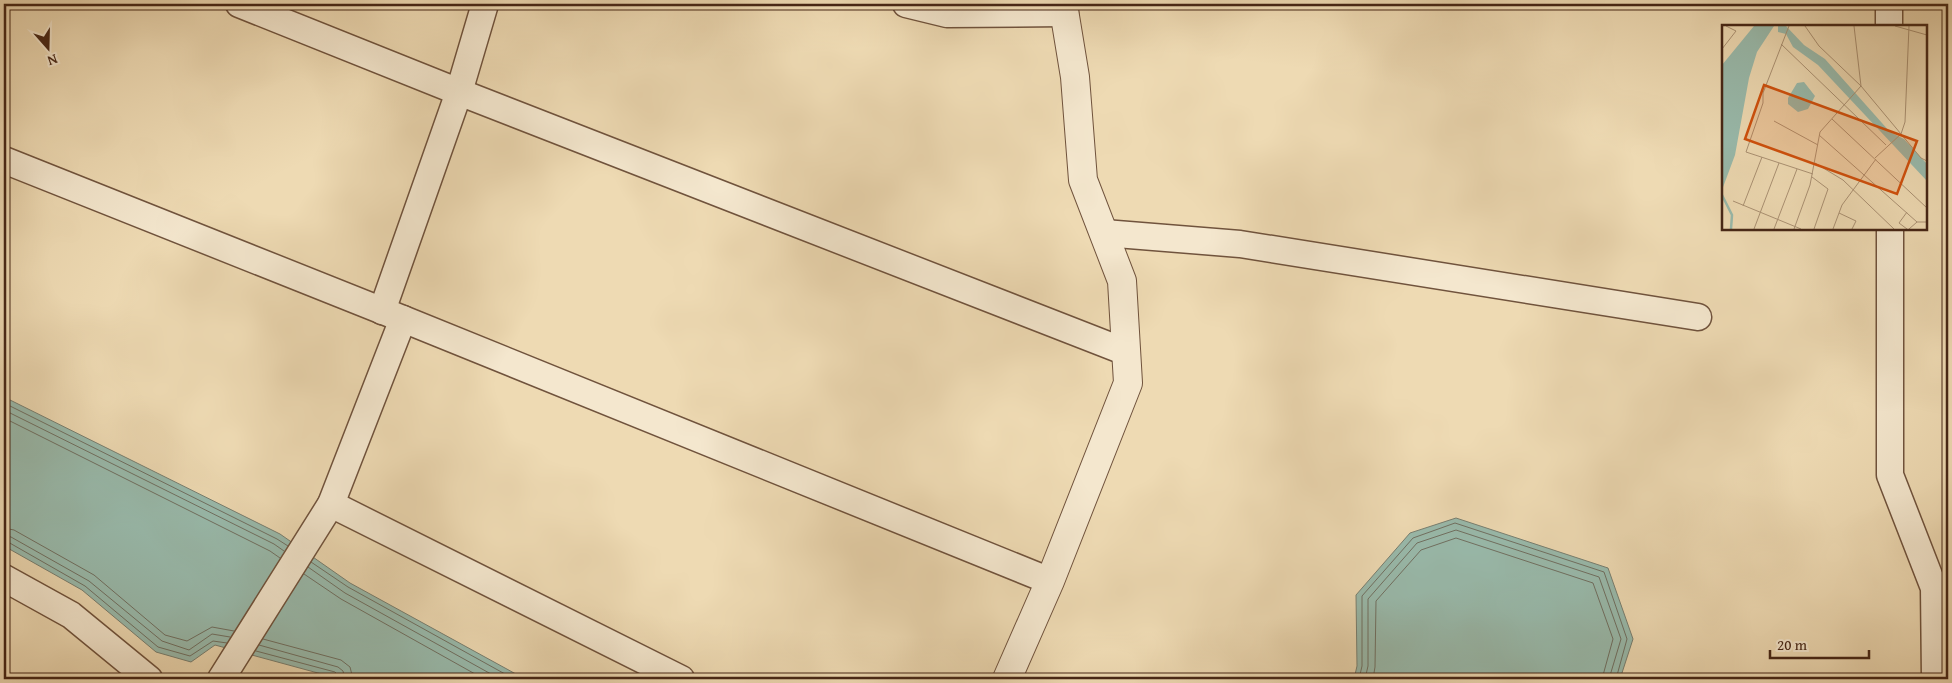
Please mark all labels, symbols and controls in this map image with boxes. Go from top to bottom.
north arrow [22,22,72,72]
inset map [1722,25,1927,230]
text: N [44,49,60,71]
scale bar [1770,628,1868,660]
text: 20 m [1777,634,1808,655]

